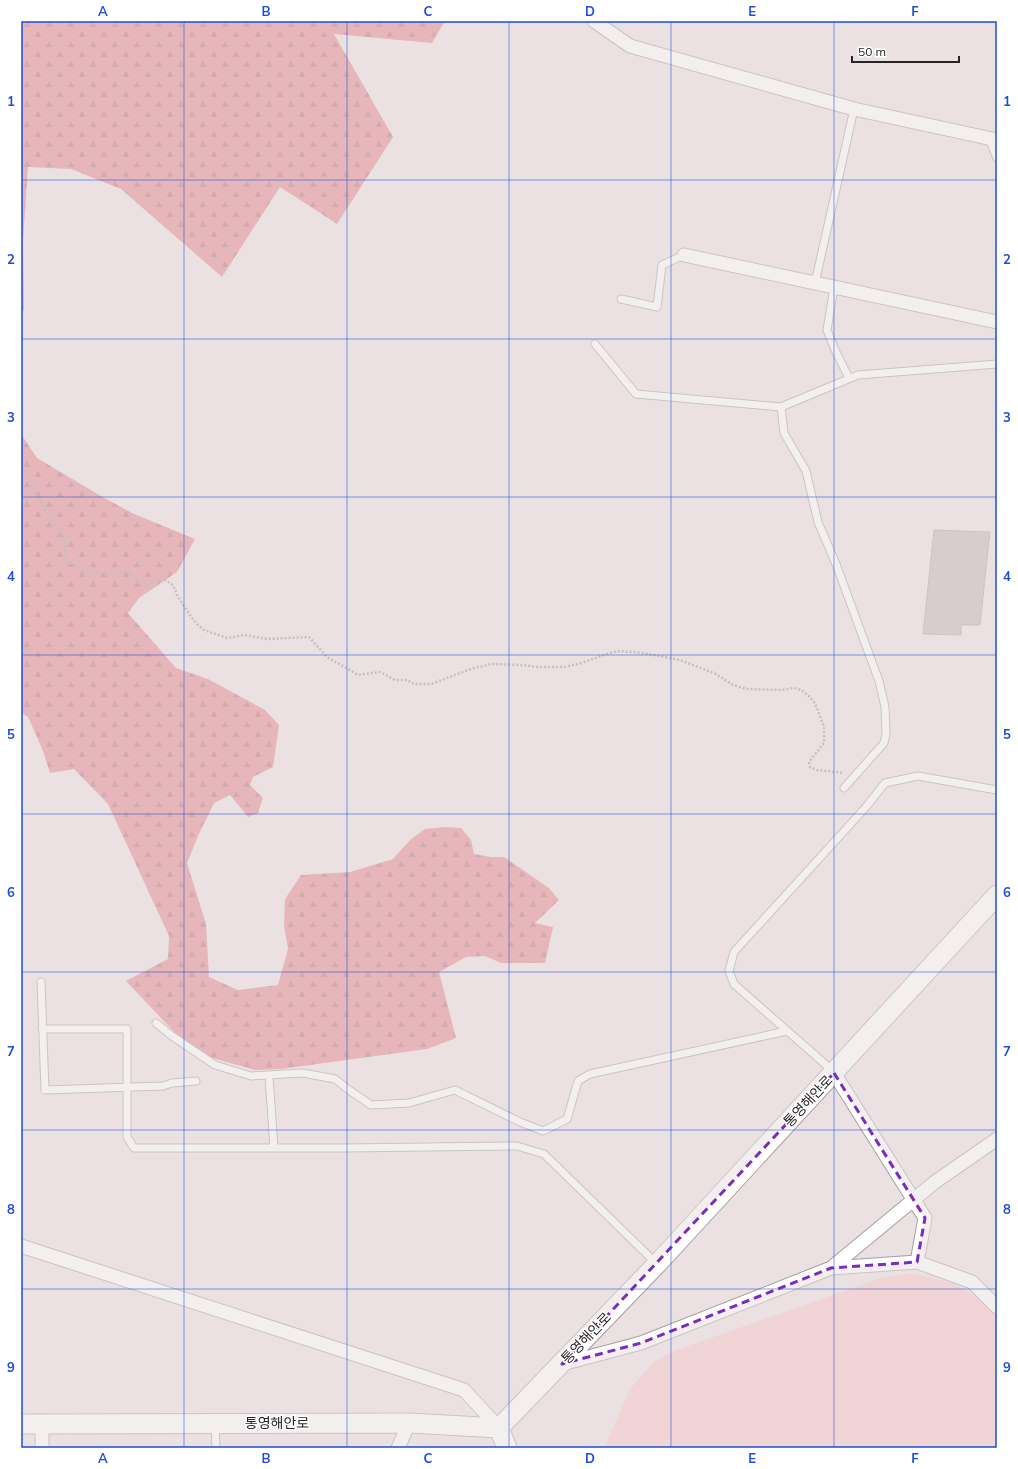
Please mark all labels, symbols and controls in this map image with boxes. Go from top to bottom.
text: A [98,3,108,19]
text: B [262,3,271,19]
text: C [424,3,433,19]
text: D [585,3,595,19]
text: E [748,3,756,19]
text: F [911,3,919,19]
scale bar [852,38,959,64]
text: 50 m [858,44,886,59]
text: 1 [7,93,15,109]
text: 1 [1003,93,1011,109]
text: 2 [7,251,15,267]
text: 2 [1003,251,1011,267]
text: 3 [7,409,15,425]
text: 3 [1003,409,1011,425]
text: 4 [7,568,15,584]
text: 4 [1003,568,1011,584]
text: 5 [7,726,15,742]
text: 5 [1003,726,1011,742]
text: 6 [7,884,15,900]
text: 6 [1003,884,1011,900]
text: 7 [7,1043,15,1059]
text: 7 [1003,1043,1011,1059]
street label: 통영해안로 [779,1071,837,1131]
text: 8 [7,1201,15,1217]
text: 8 [1003,1201,1011,1217]
street label: 통영해안로 [557,1309,615,1367]
text: 9 [7,1359,15,1375]
text: 9 [1003,1359,1011,1375]
street label: 통영해안로 [245,1414,309,1432]
text: A [98,1450,108,1466]
text: B [262,1450,271,1466]
text: C [424,1450,433,1466]
text: D [585,1450,595,1466]
text: E [748,1450,756,1466]
text: F [911,1450,919,1466]

